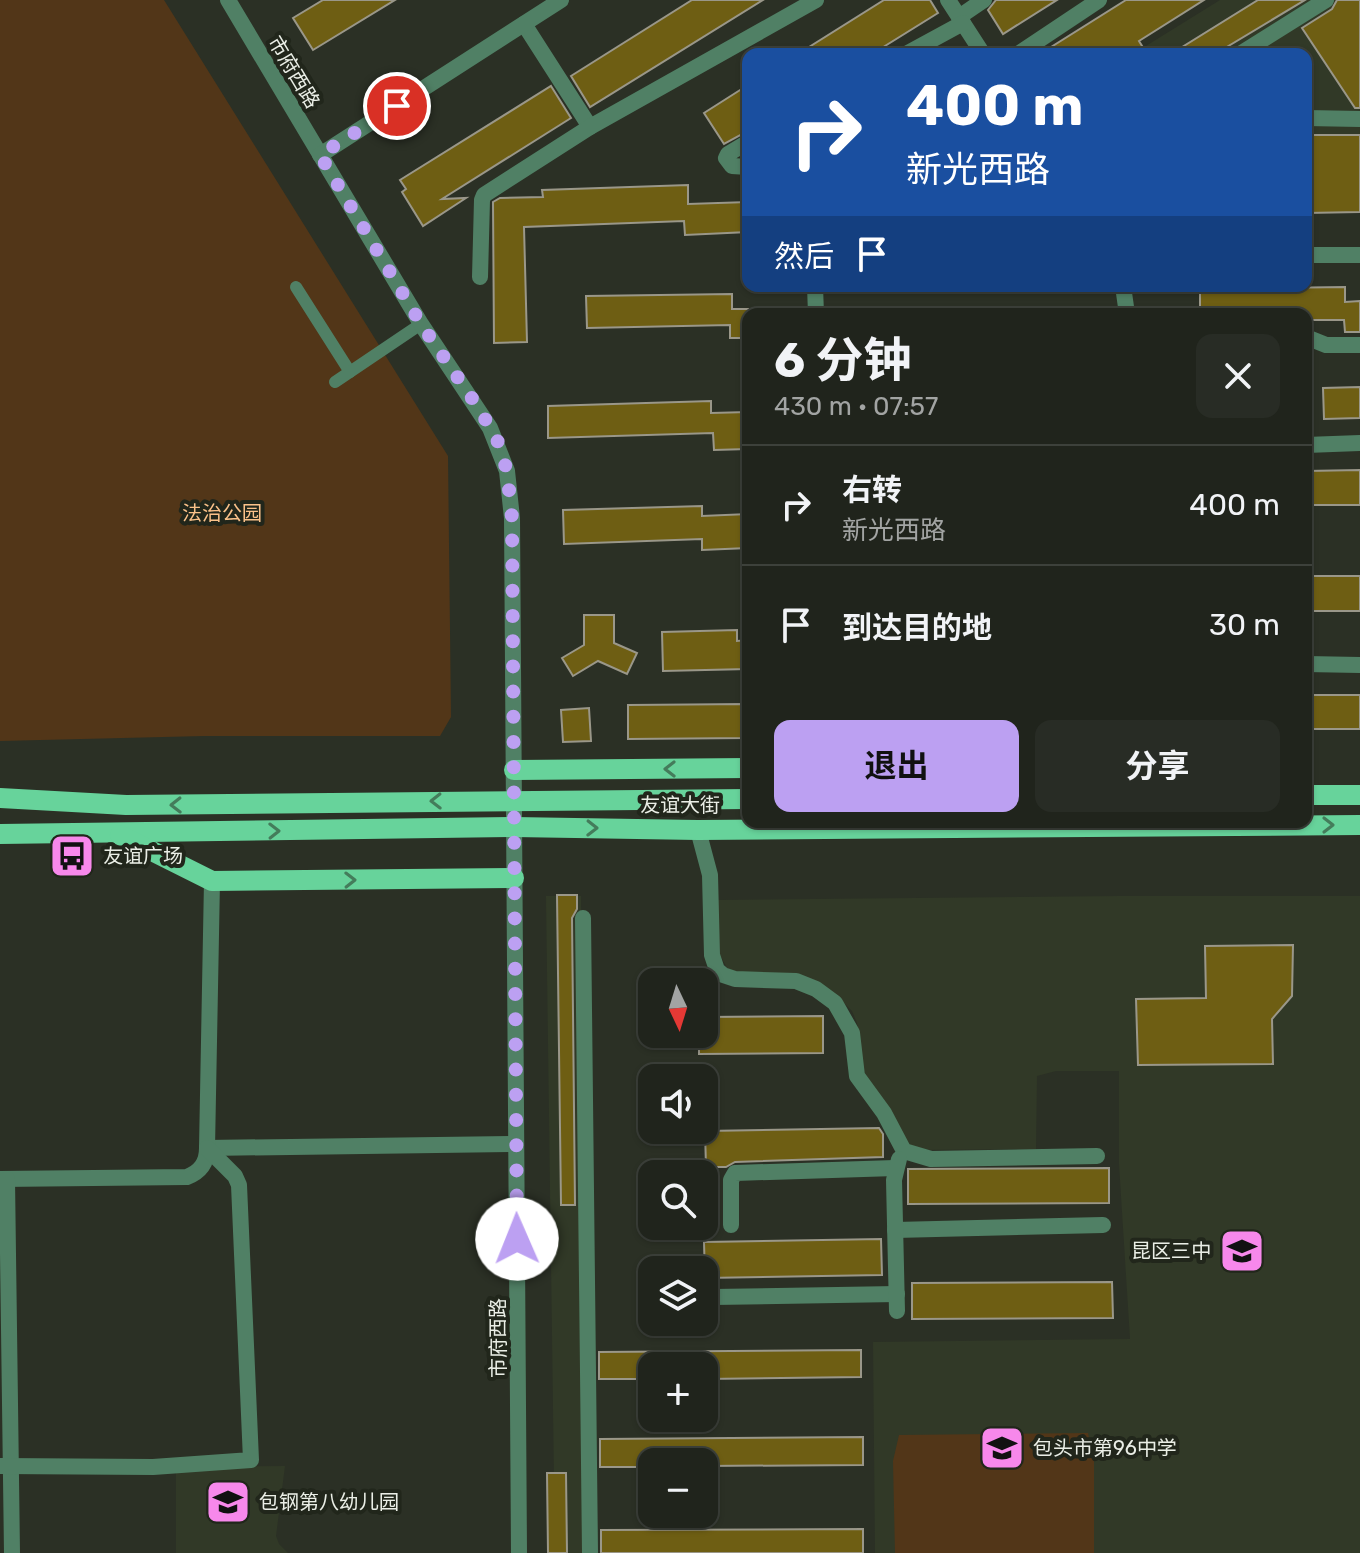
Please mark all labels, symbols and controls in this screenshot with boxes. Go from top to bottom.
street label: 市府西路 [263,32,325,112]
pin [363,72,431,140]
text: 400 m [906,73,1084,139]
icon: right [774,80,878,184]
icon: arrive [375,84,419,128]
text: 新光西路 [906,148,1050,191]
icon: arrive [850,232,894,276]
text: 然后 [774,239,834,275]
text: 6 分钟 [774,332,911,389]
button: close [1196,334,1280,418]
text: 430 m · 07:57 [774,391,938,422]
text: 右转 [842,472,902,508]
icon: right [774,483,818,527]
text: 400 m [1189,487,1280,523]
park label: 法治公园 [182,501,262,525]
text: 新光西路 [842,515,946,546]
icon: arrive [774,603,818,647]
text: 30 m [1209,607,1280,643]
text: 到达目的地 [842,610,992,646]
button: 退出 [774,720,1019,812]
button: 分享 [1035,720,1280,812]
one-way arrow [663,760,676,778]
one-way arrow [429,793,442,810]
street label: 友谊大街 [640,793,720,817]
one-way arrow [169,796,182,814]
one-way arrow [1322,816,1335,834]
one-way arrow [586,820,599,837]
one-way arrow [268,822,281,839]
bus stop icon: 友谊广场 [48,832,96,880]
place label: 友谊广场 [103,844,183,868]
one-way arrow [344,871,357,888]
north arrow [638,968,718,1048]
map controls [638,968,718,1528]
button: sound [638,1064,718,1144]
button: search [638,1160,718,1240]
position arrow [475,1197,559,1281]
school or university icon: 昆区三中 [1218,1227,1266,1275]
place label: 昆区三中 [1131,1239,1211,1263]
button: layers [638,1256,718,1336]
street label: 市府西路 [486,1298,510,1378]
button: + [638,1352,718,1432]
school or university icon: 包头市第96中学 [978,1424,1026,1472]
place label: 包头市第96中学 [1033,1436,1177,1460]
button: − [638,1448,718,1528]
school or university icon: 包钢第八幼儿园 [204,1478,252,1526]
place label: 包钢第八幼儿园 [259,1490,399,1514]

